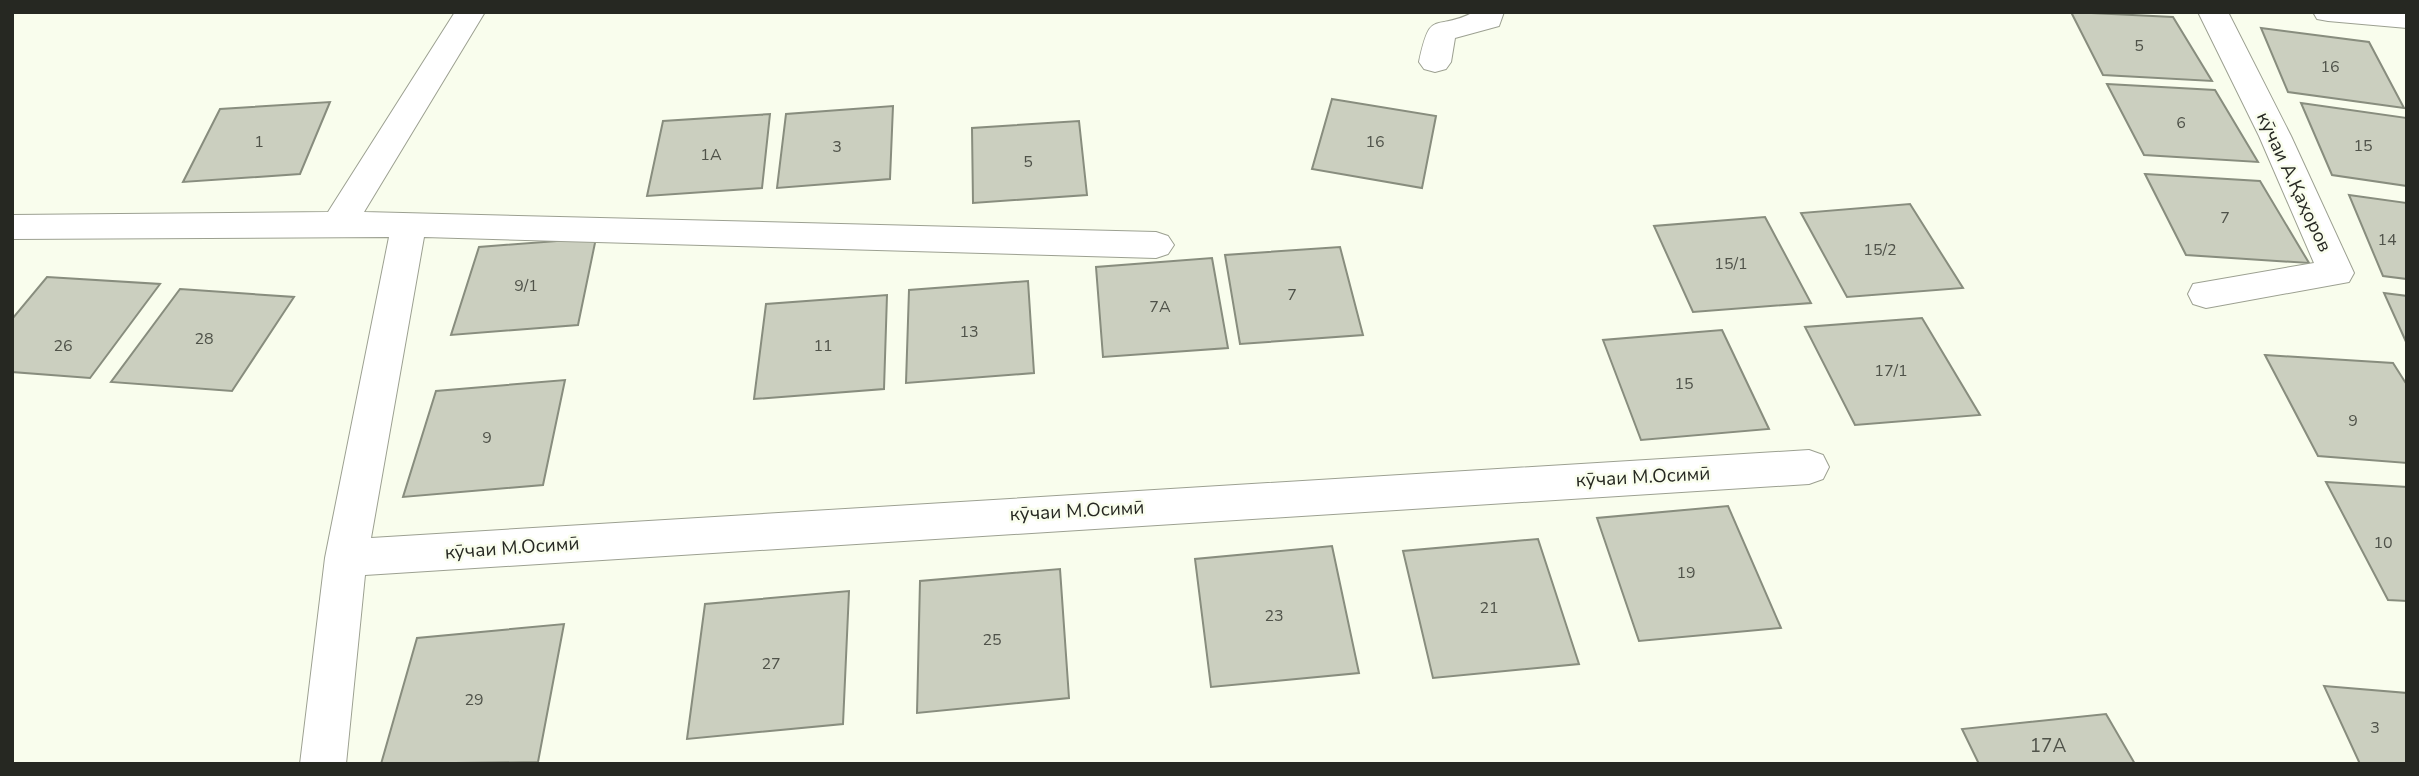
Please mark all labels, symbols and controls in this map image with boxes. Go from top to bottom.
house number: 5 [2134,35,2144,57]
house number: 16 [2320,56,2340,78]
street label: кӯчаи А.Қаҳоров [2250,108,2338,256]
house number: 6 [2176,112,2186,134]
house number: 1 [254,131,264,153]
house number: 16 [1365,131,1385,153]
house number: 15 [2353,135,2373,157]
house number: 3 [832,136,842,158]
house number: 1А [700,144,722,166]
house number: 5 [1023,151,1033,173]
house number: 7 [2220,207,2230,229]
house number: 14 [2377,229,2397,251]
house number: 15/2 [1863,239,1897,261]
house number: 15/1 [1714,253,1748,275]
house number: 9/1 [514,275,538,297]
house number: 7 [1287,284,1297,306]
house number: 7А [1149,296,1171,318]
house number: 13 [959,321,979,343]
house number: 28 [194,328,214,350]
house number: 26 [53,335,73,357]
house number: 11 [813,335,833,357]
house number: 17/1 [1874,360,1908,382]
house number: 15 [1674,373,1694,395]
house number: 9 [2348,410,2358,432]
house number: 9 [482,427,492,449]
street label: кӯчаи М.Осимӣ [1575,460,1711,494]
street label: кӯчаи М.Осимӣ [1009,494,1145,528]
street label: кӯчаи М.Осимӣ [444,530,580,566]
house number: 10 [2373,532,2393,554]
house number: 19 [1676,562,1696,584]
house number: 21 [1479,597,1499,619]
house number: 23 [1264,605,1284,627]
house number: 25 [982,629,1002,651]
house number: 27 [761,653,781,675]
house number: 29 [464,689,484,711]
house number: 3 [2370,717,2380,739]
house number: 17А [2030,733,2066,759]

